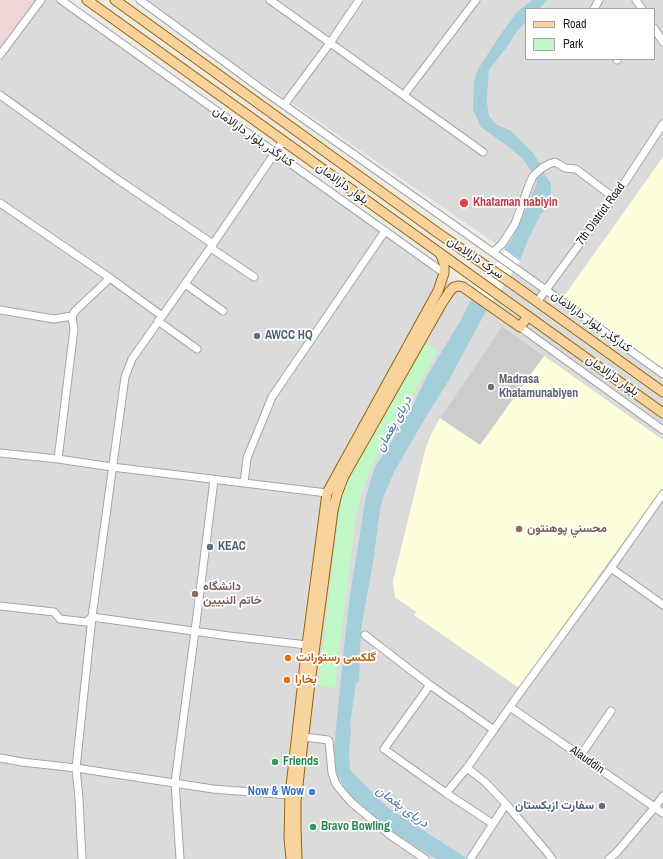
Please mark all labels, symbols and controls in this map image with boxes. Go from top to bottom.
legend [525,8,655,60]
text: Road [563,16,587,32]
text: Park [563,36,583,52]
street label: کنارگذر بلوار دارالامان [210,104,296,170]
street label: بلوار دارالامان [313,160,371,208]
street label: 7th District Road [573,180,629,248]
place label: Khataman nabiyin [473,196,558,210]
marker: Khataman nabiyin [458,197,470,209]
street label: سرک دارالامان [444,234,506,282]
street label: کنارگذر بلوار دارالامان [548,288,634,356]
place label: AWCC HQ [265,329,313,343]
marker: AWCC HQ [252,331,262,341]
street label: بلوار دارالامان [583,352,641,400]
place label: Madrasa Khatamunabiyen [499,373,578,401]
marker: Madrasa Khatamunabiyen [486,382,496,392]
water label: دریای پغمان [372,393,416,455]
place label: محسني پوهنتون [527,522,607,536]
marker: محسني پوهنتون [514,524,524,534]
place label: KEAC [218,540,246,554]
marker: KEAC [205,542,215,552]
place label: دانشگاه خاتم النبیین [203,580,262,608]
marker: دانشگاه خاتم النبیین [190,589,200,599]
place label: گلکسی رستورانت [296,651,376,665]
marker: گلکسی رستورانت [283,653,293,663]
place label: بخارا [295,673,317,687]
marker: بخارا [282,675,292,685]
street label: Alauddin [567,743,607,777]
place label: Friends [283,755,319,769]
marker: Friends [270,757,280,767]
water label: دریای پغمان [373,783,431,831]
place label: Now & Wow [248,785,304,799]
marker: Now & Wow [307,787,317,797]
place label: سفارت ازبکستان [515,799,594,813]
marker: سفارت ازبکستان [597,801,607,811]
place label: Bravo Bowling [321,820,390,834]
marker: Bravo Bowling [308,822,318,832]

